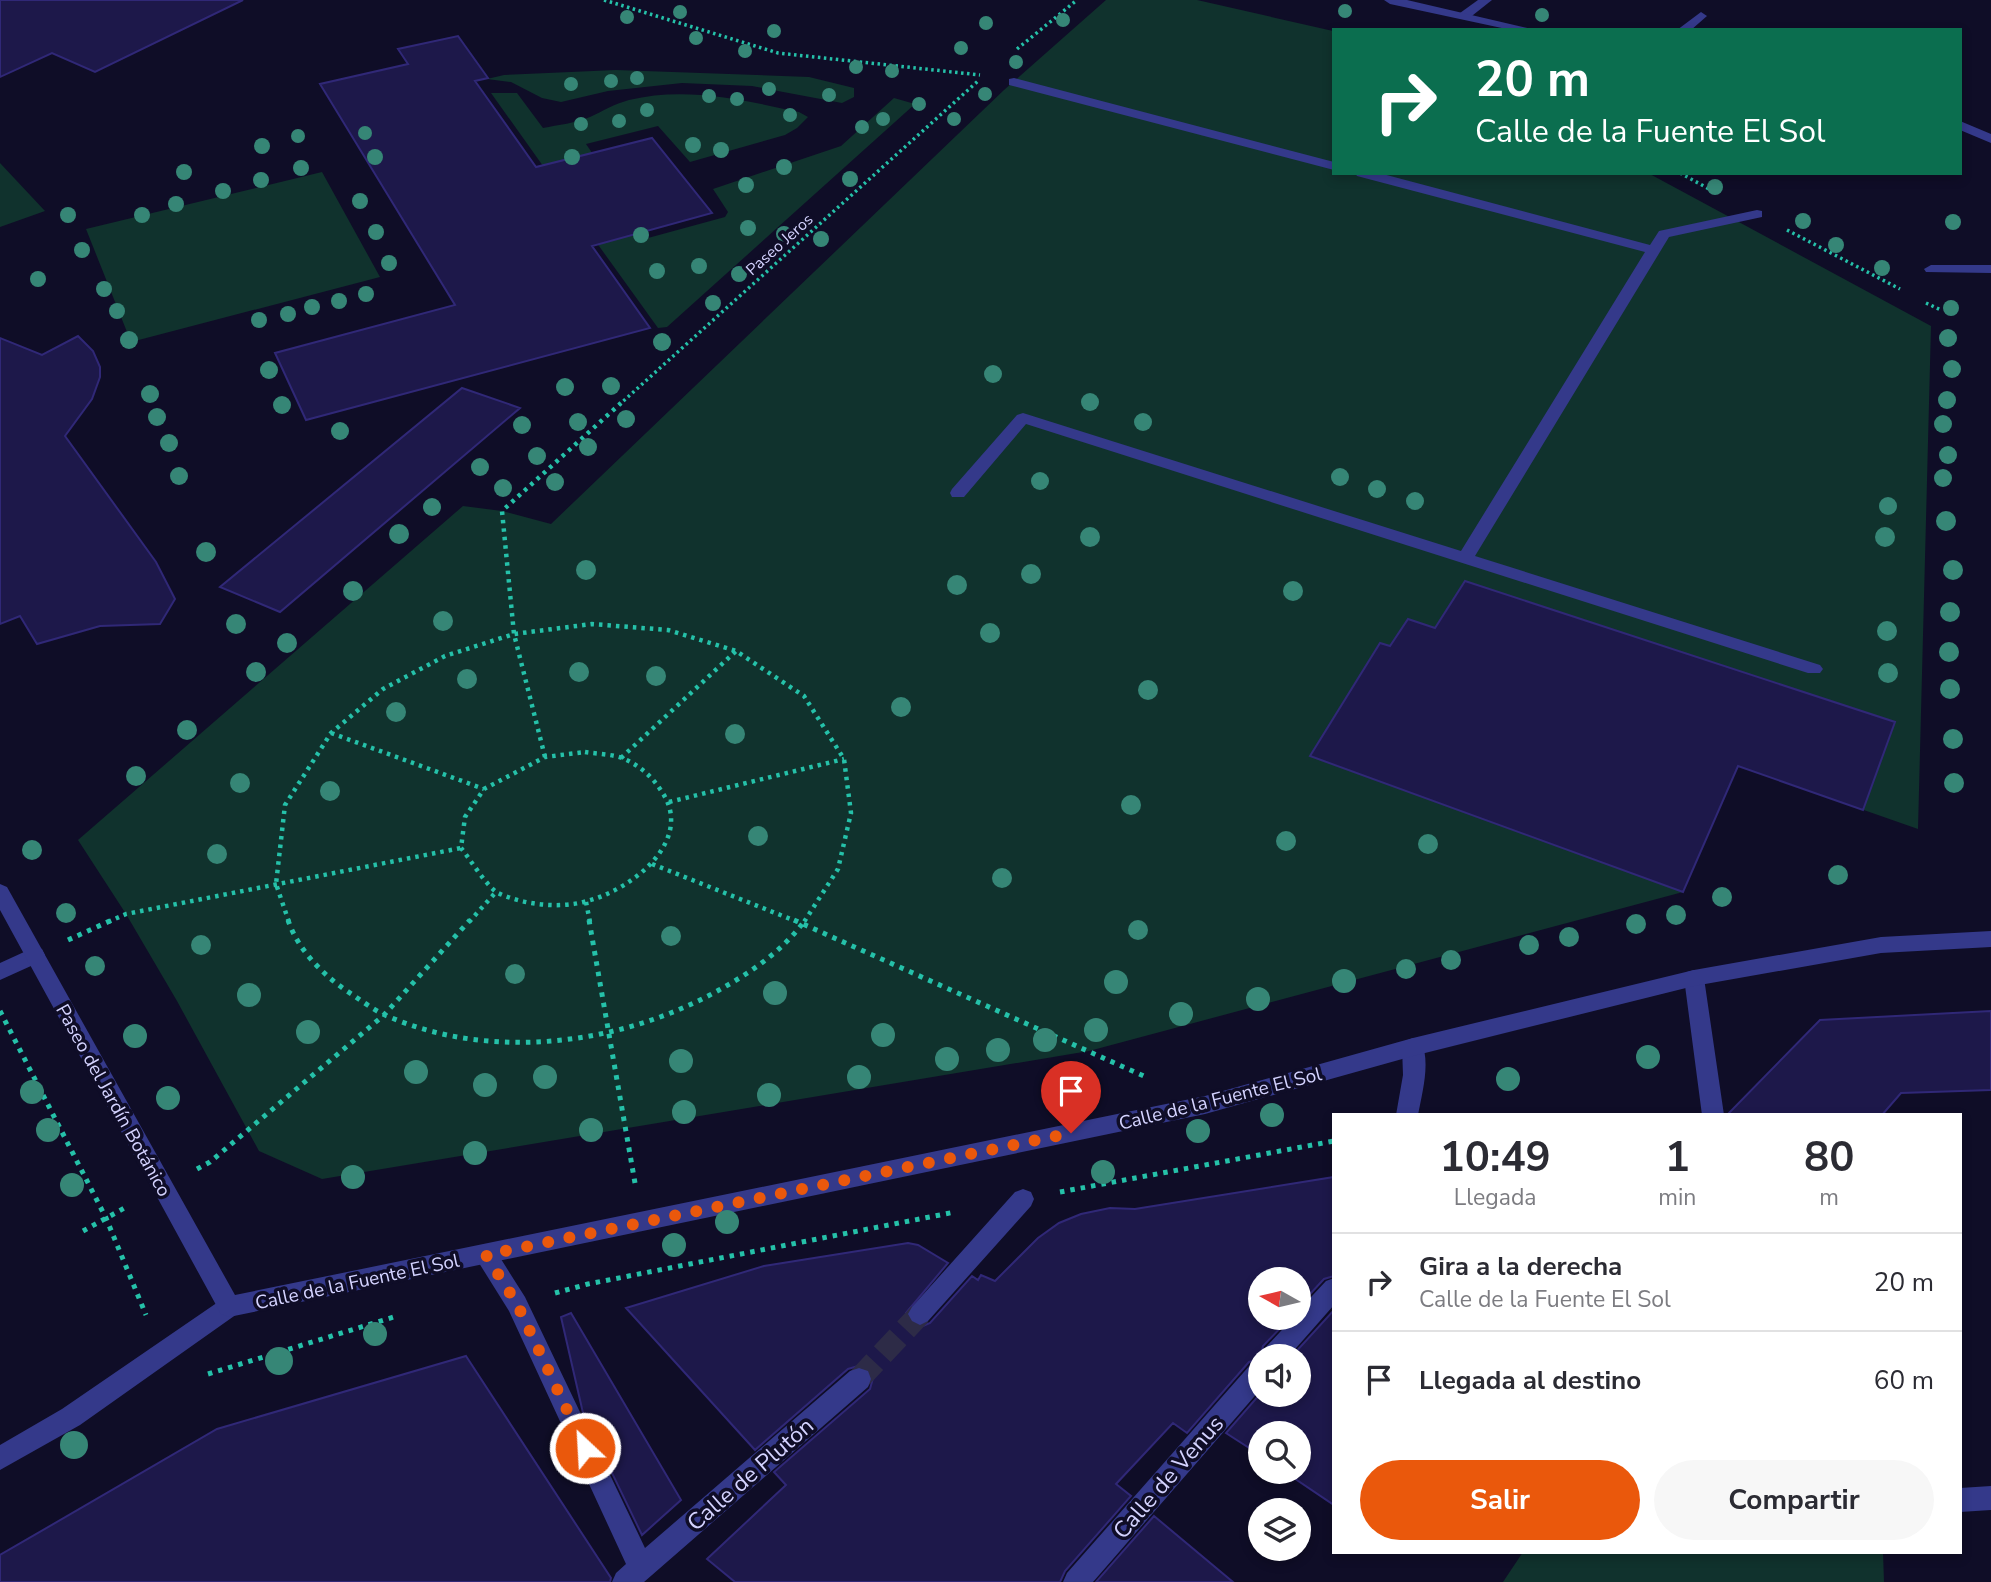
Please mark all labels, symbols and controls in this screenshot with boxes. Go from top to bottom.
text: 20 m [1475,46,1590,113]
icon: right [1360,56,1451,147]
text: Calle de la Fuente El Sol [1475,110,1825,153]
street label: Paseo Jeros [741,209,818,281]
street label: Paseo del Jardín Botánico [49,1000,177,1201]
pin [1041,1061,1101,1133]
street label: Calle de la Fuente El Sol [1116,1061,1325,1137]
icon: arrive [1052,1072,1090,1110]
text: 10:49 [1440,1129,1551,1186]
text: 1 [1665,1129,1690,1186]
text: 80 [1804,1129,1854,1186]
text: Llegada [1454,1182,1537,1213]
text: min [1658,1182,1696,1213]
text: m [1819,1182,1839,1213]
street label: Calle de la Fuente El Sol [253,1248,462,1316]
text: Gira a la derecha [1419,1249,1622,1284]
icon: right [1360,1263,1398,1301]
text: 20 m [1874,1265,1934,1300]
north arrow [1248,1267,1311,1330]
map controls [1248,1267,1311,1561]
text: Calle de la Fuente El Sol [1419,1284,1671,1315]
button: sound [1248,1344,1311,1407]
icon: arrive [1360,1361,1398,1399]
text: Llegada al destino [1419,1363,1641,1398]
text: 60 m [1874,1363,1934,1398]
street label: Calle de Venus [1106,1409,1231,1546]
position arrow [548,1411,622,1485]
street label: Calle de Plutón [680,1411,820,1538]
button: search [1248,1421,1311,1484]
button: Salir [1360,1460,1640,1540]
button: Compartir [1654,1460,1934,1540]
button: layers [1248,1498,1311,1561]

